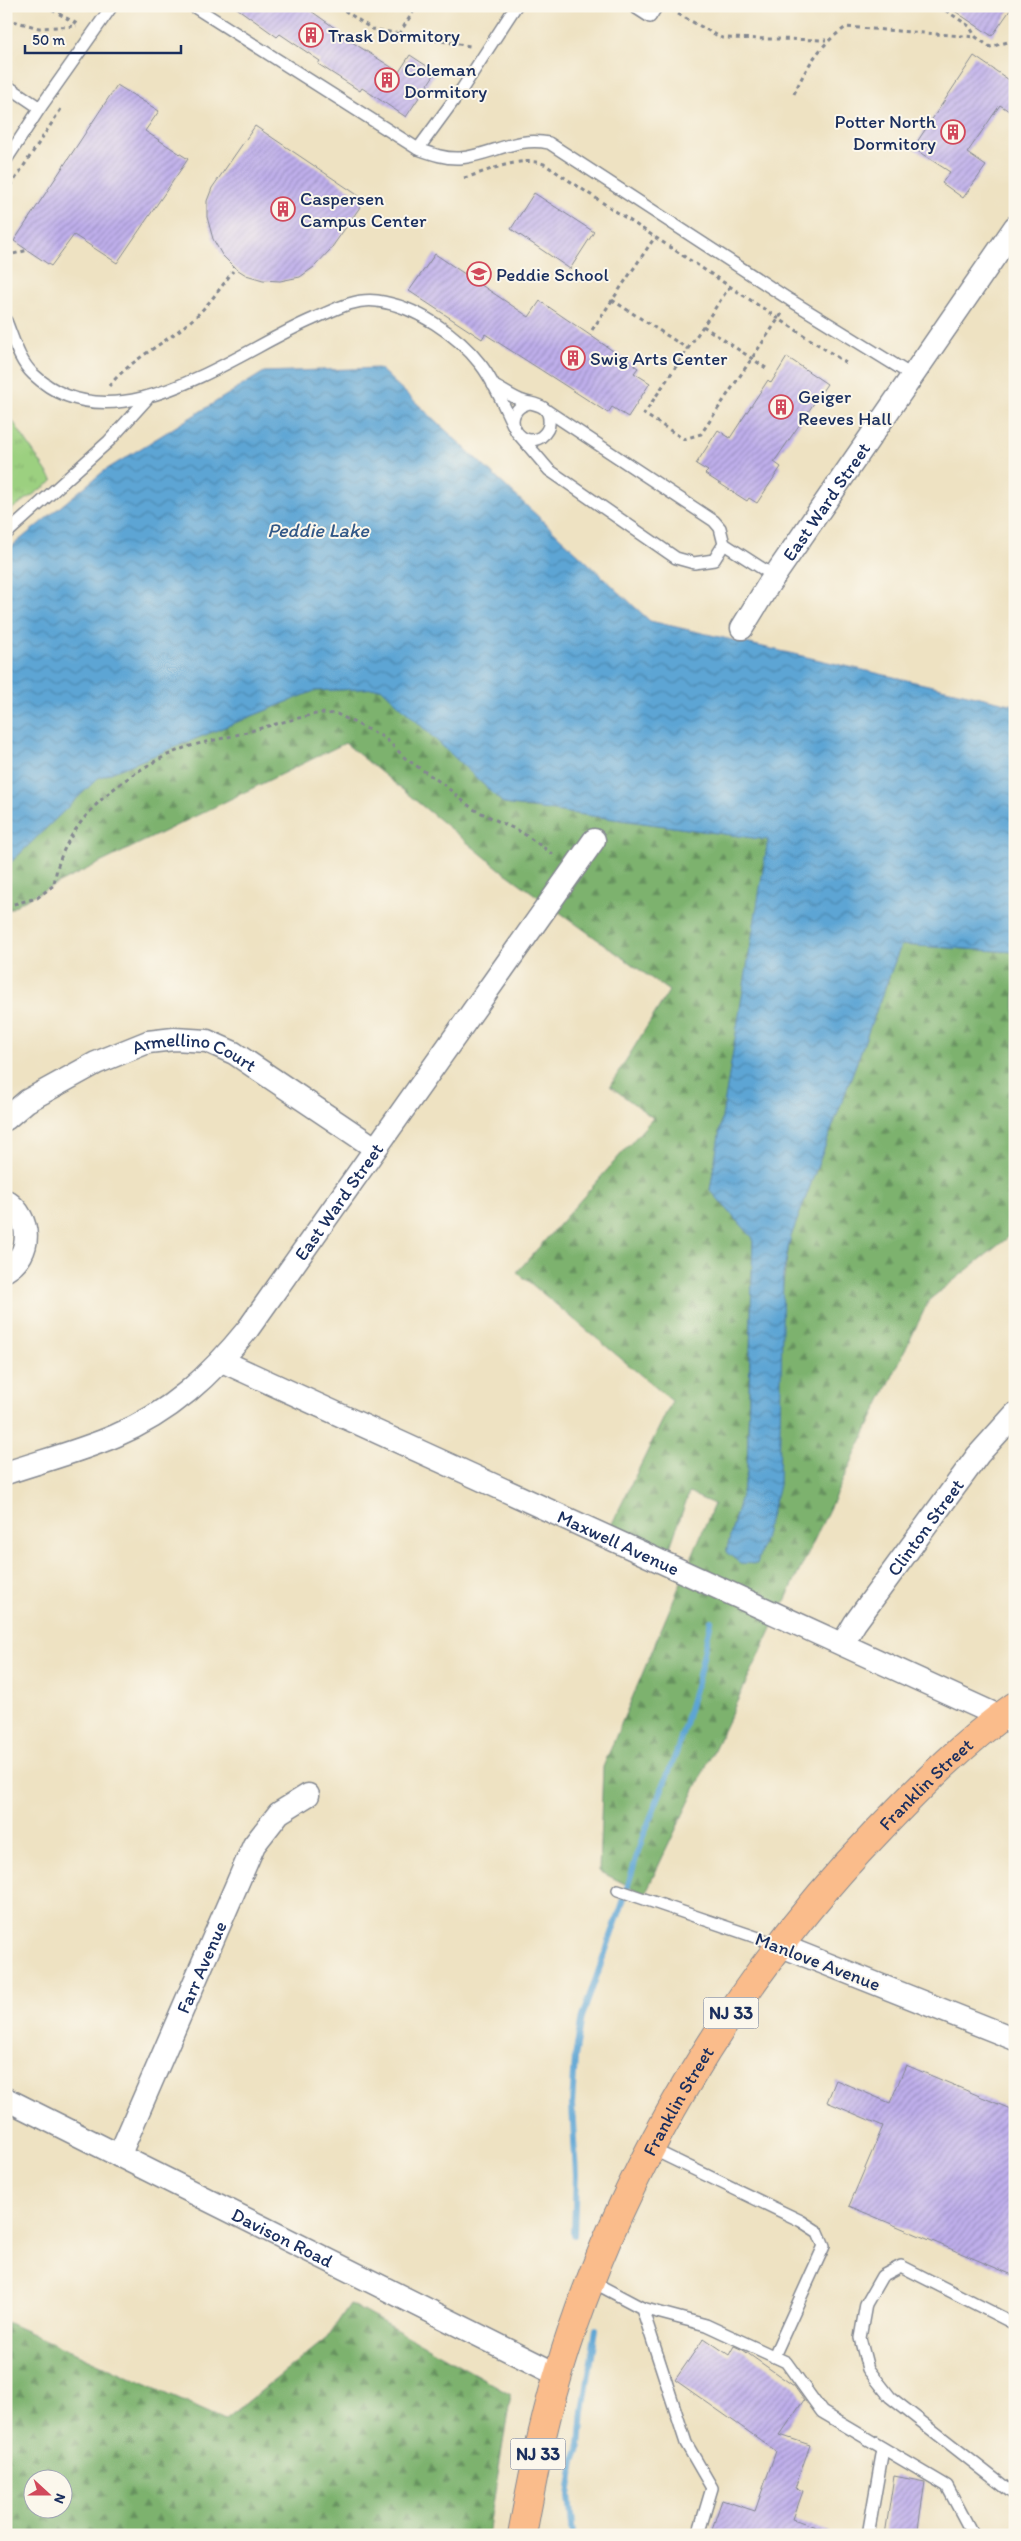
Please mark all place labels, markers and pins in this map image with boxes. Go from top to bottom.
building icon: Trask Dormitory [298,22,324,48]
place label: Trask Dormitory [328,24,460,47]
place label: Coleman Dormitory [404,58,487,103]
building icon: Coleman Dormitory [374,67,400,93]
place label: Potter North Dormitory [835,110,937,155]
building icon: Potter North Dormitory [940,119,966,145]
place label: Caspersen Campus Center [300,187,427,232]
building icon: Caspersen Campus Center [270,196,296,222]
school or university icon: Peddie School [466,261,492,287]
place label: Peddie School [496,263,609,286]
building icon: Swig Arts Center [560,345,586,371]
place label: Swig Arts Center [590,347,728,370]
place label: Geiger Reeves Hall [798,385,893,430]
building icon: Geiger Reeves Hall [768,394,794,420]

